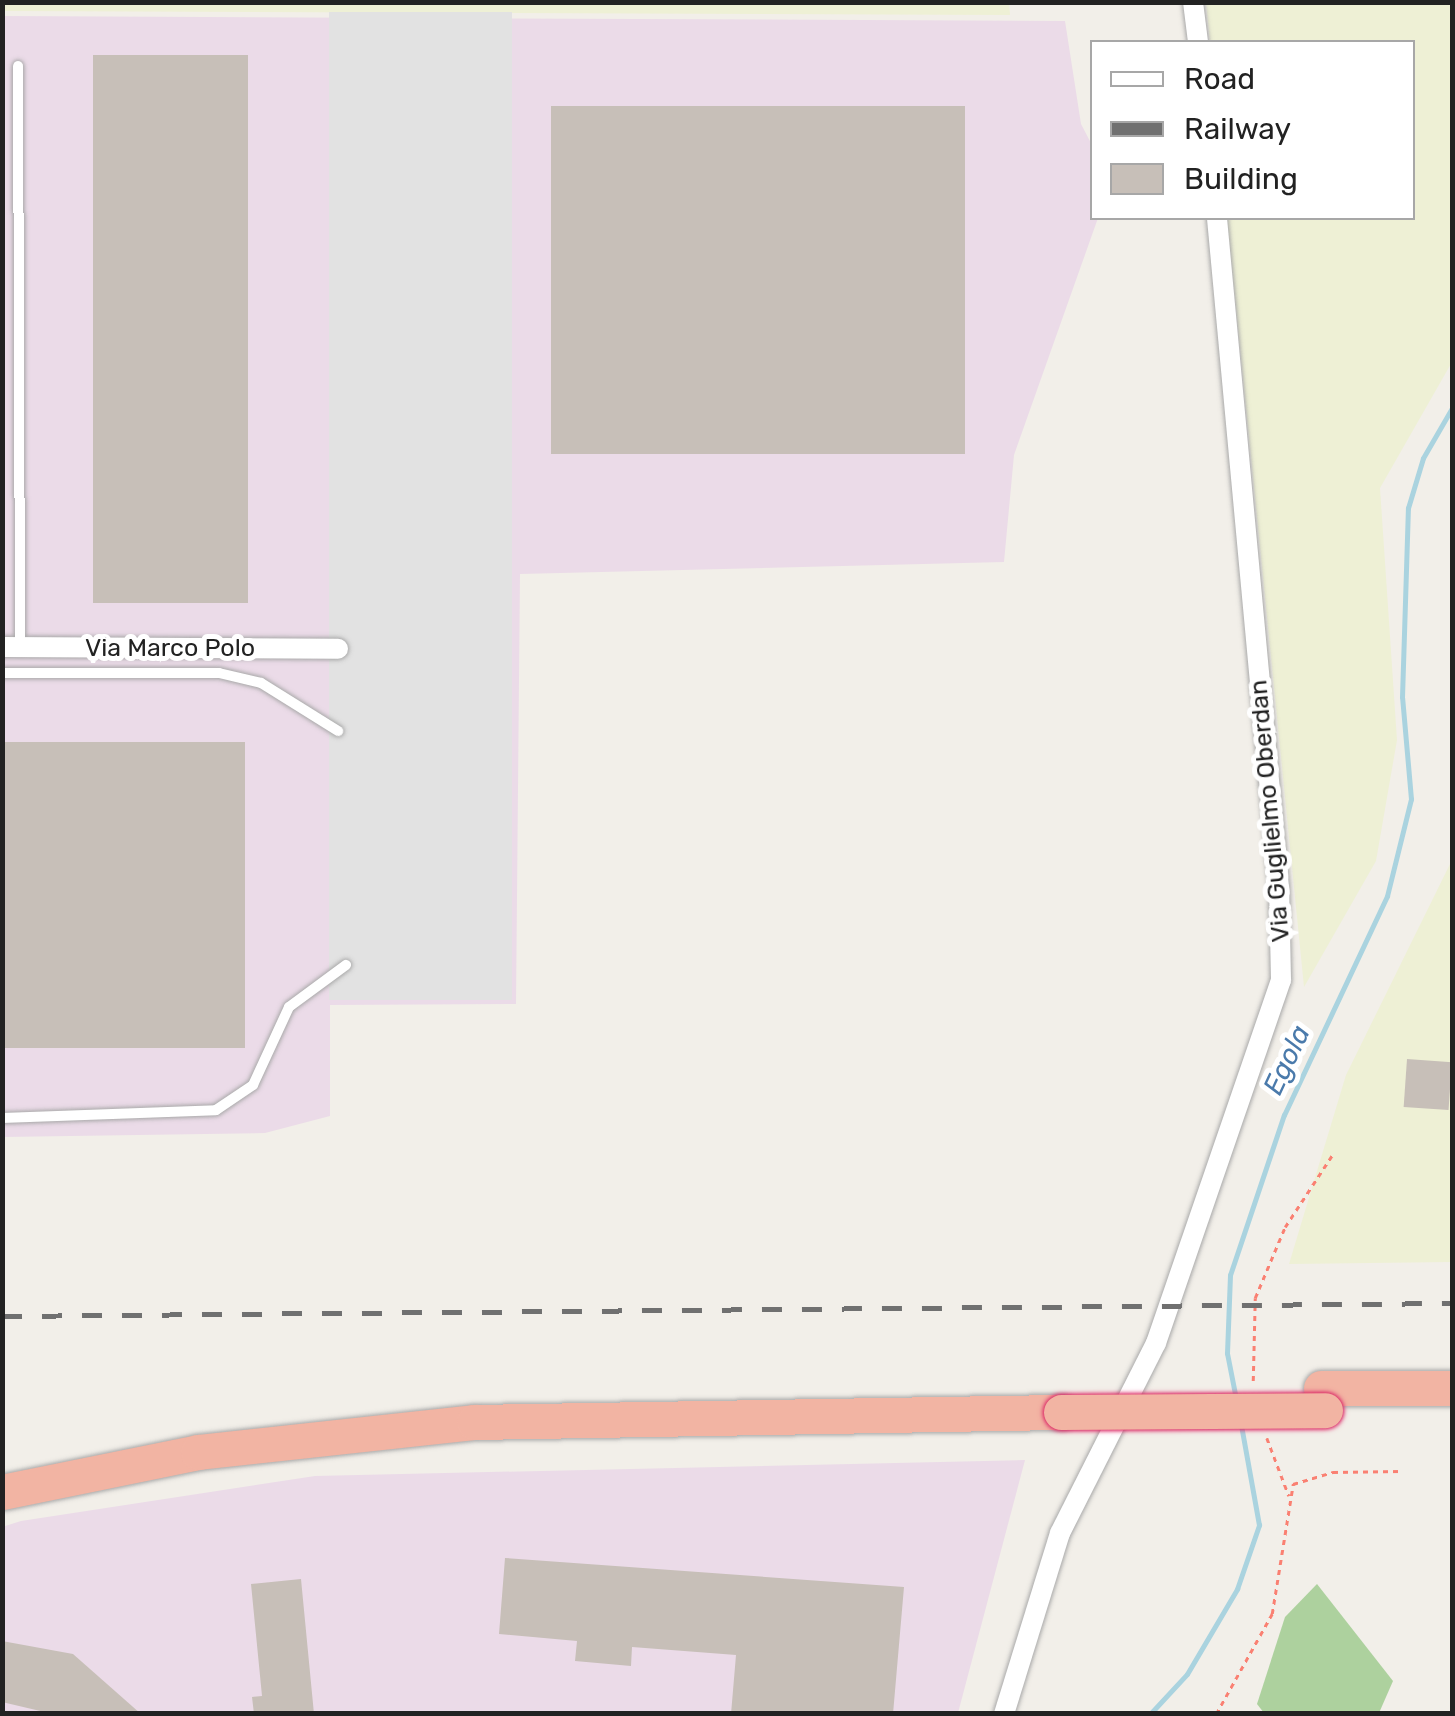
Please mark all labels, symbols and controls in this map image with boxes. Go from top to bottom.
legend [1090,40,1415,220]
text: Road [1184,61,1255,97]
text: Railway [1184,111,1291,147]
text: Building [1184,161,1298,197]
street label: Via Marco Polo [85,633,255,663]
street label: Via Guglielmo Oberdan [1244,679,1296,943]
water label: Egola [1256,1020,1318,1100]

